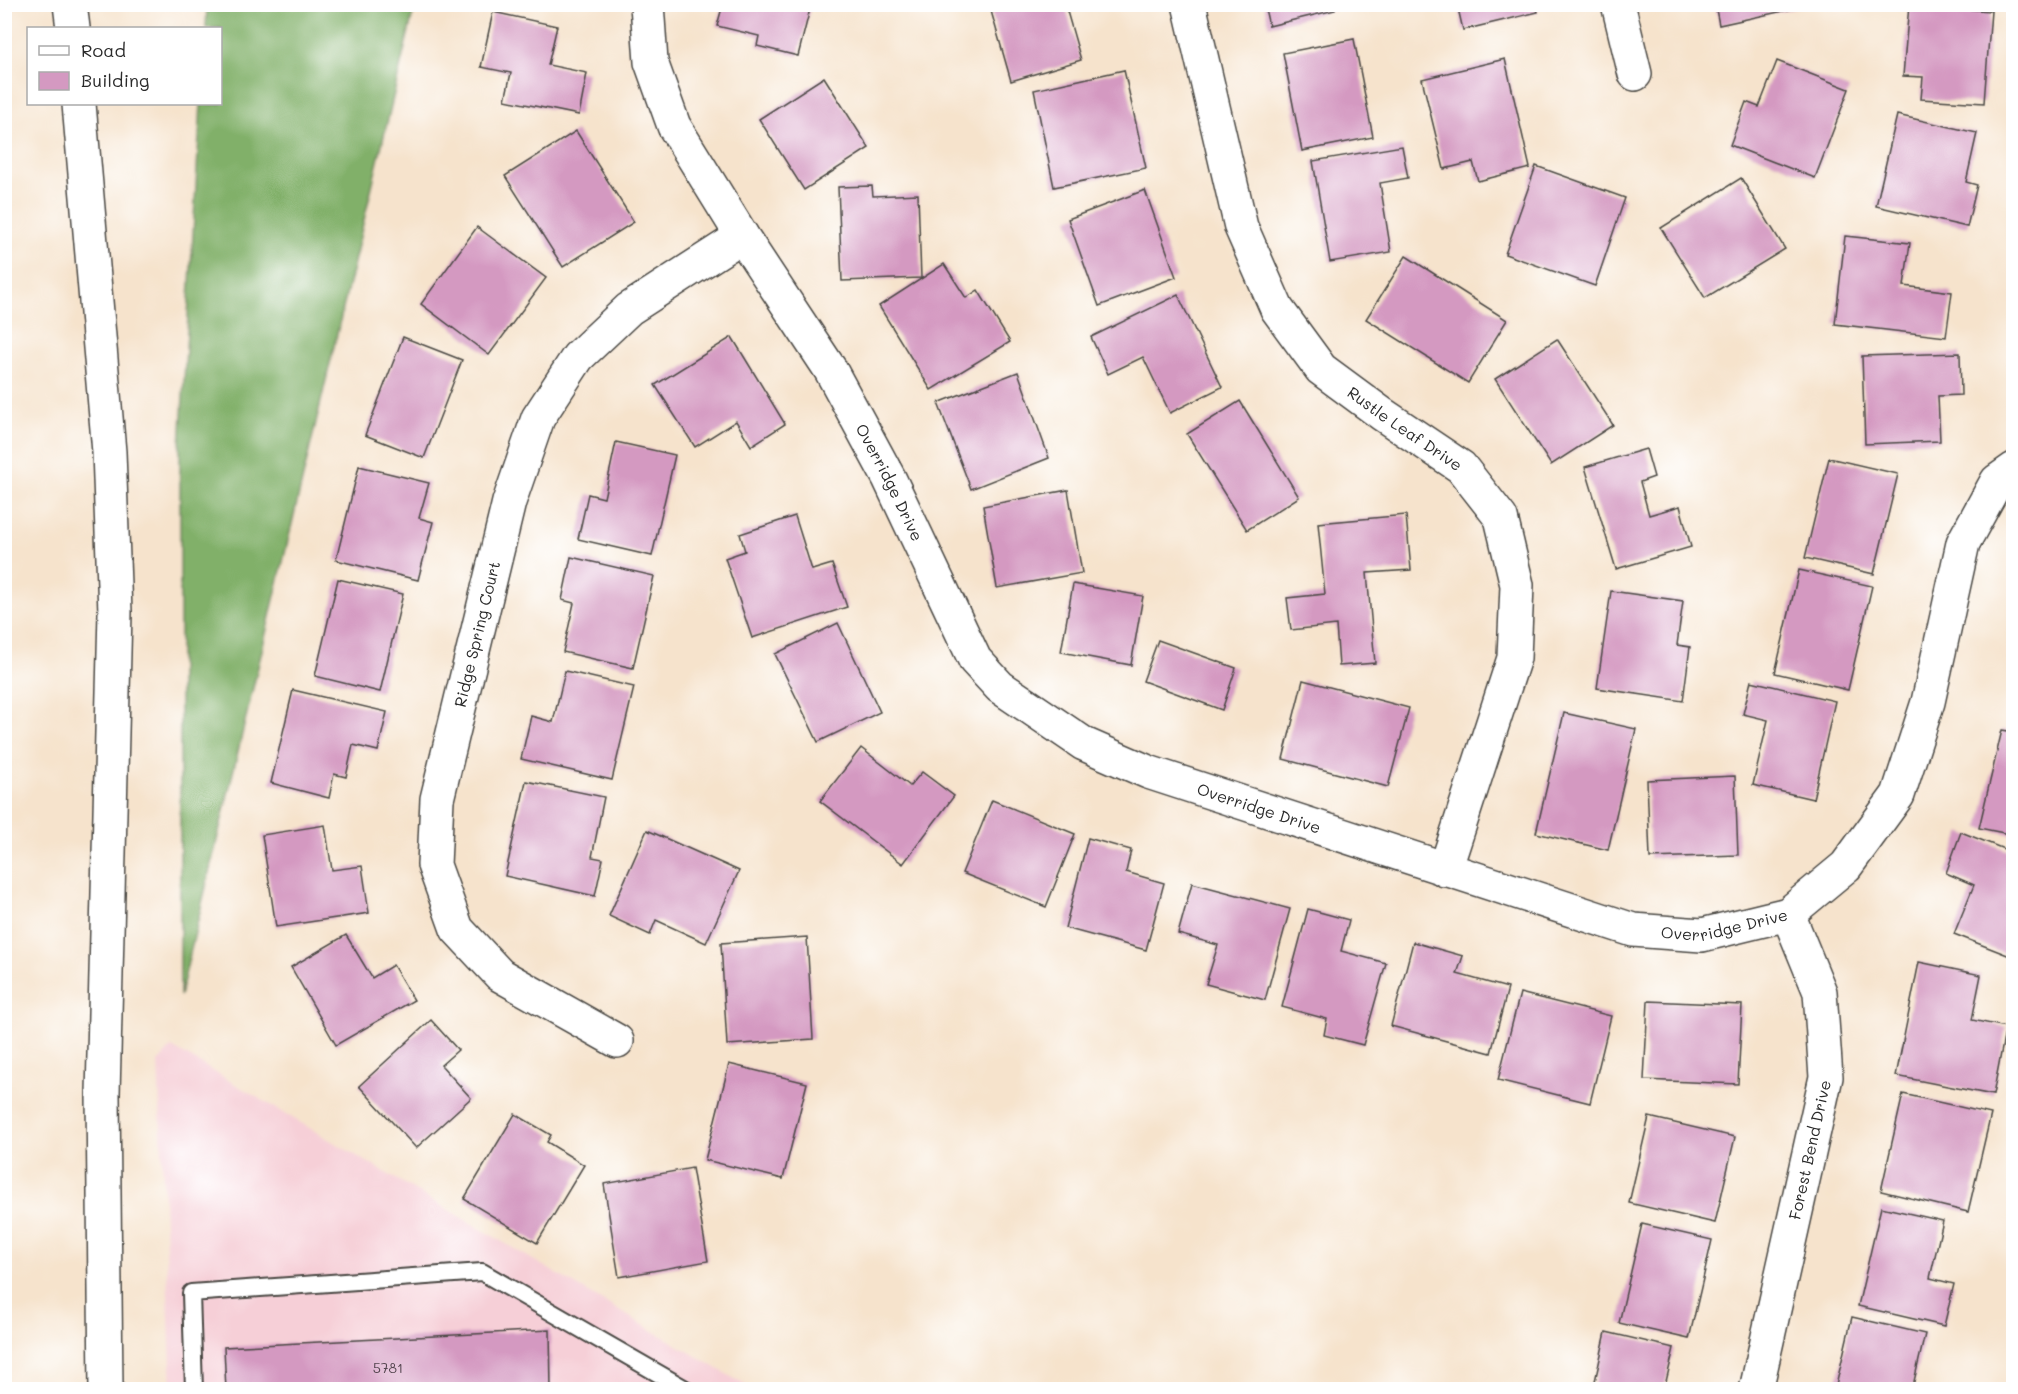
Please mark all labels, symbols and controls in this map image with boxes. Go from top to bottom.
legend [27,27,222,105]
text: Road [81,38,126,62]
text: Building [81,68,149,92]
street label: Rustle Leaf Drive [1344,381,1467,475]
street label: Overridge Drive [851,420,928,544]
street label: Ridge Spring Court [449,559,504,709]
street label: Overridge Drive [1195,778,1324,838]
street label: Overridge Drive [1660,903,1790,945]
street label: Forest Bend Drive [1783,1078,1835,1222]
house number: 5781 [373,1358,403,1377]

